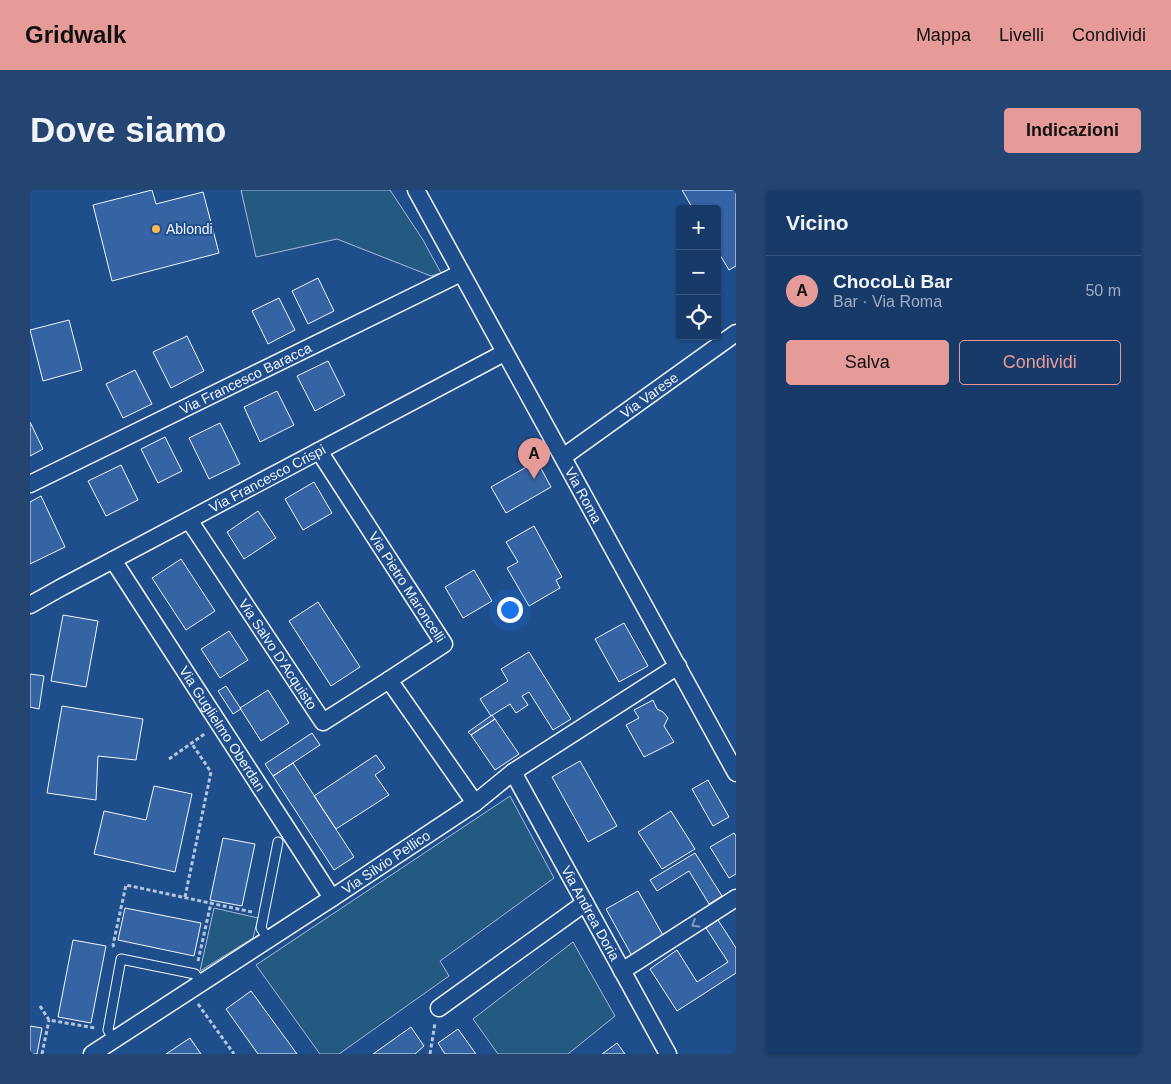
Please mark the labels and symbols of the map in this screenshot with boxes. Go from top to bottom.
place label: Ablondi [166,221,213,237]
marker: Ablondi [150,223,162,235]
street label: Via Francesco Baracca [177,339,314,417]
street label: Via Varese [617,369,681,421]
pin: A [518,438,550,479]
street label: Via Francesco Crispi [207,441,328,516]
street label: Via Roma [562,464,605,526]
street label: Via Pietro Maroncelli [365,529,449,645]
street label: Via Salvo D'Acquisto [236,596,321,713]
your location [497,597,523,623]
street label: Via Guglielmo Oberdan [176,663,269,794]
street label: Via Silvio Pellico [339,827,433,897]
street label: Via Andrea Doria [558,863,623,963]
one-way arrow [691,918,700,928]

